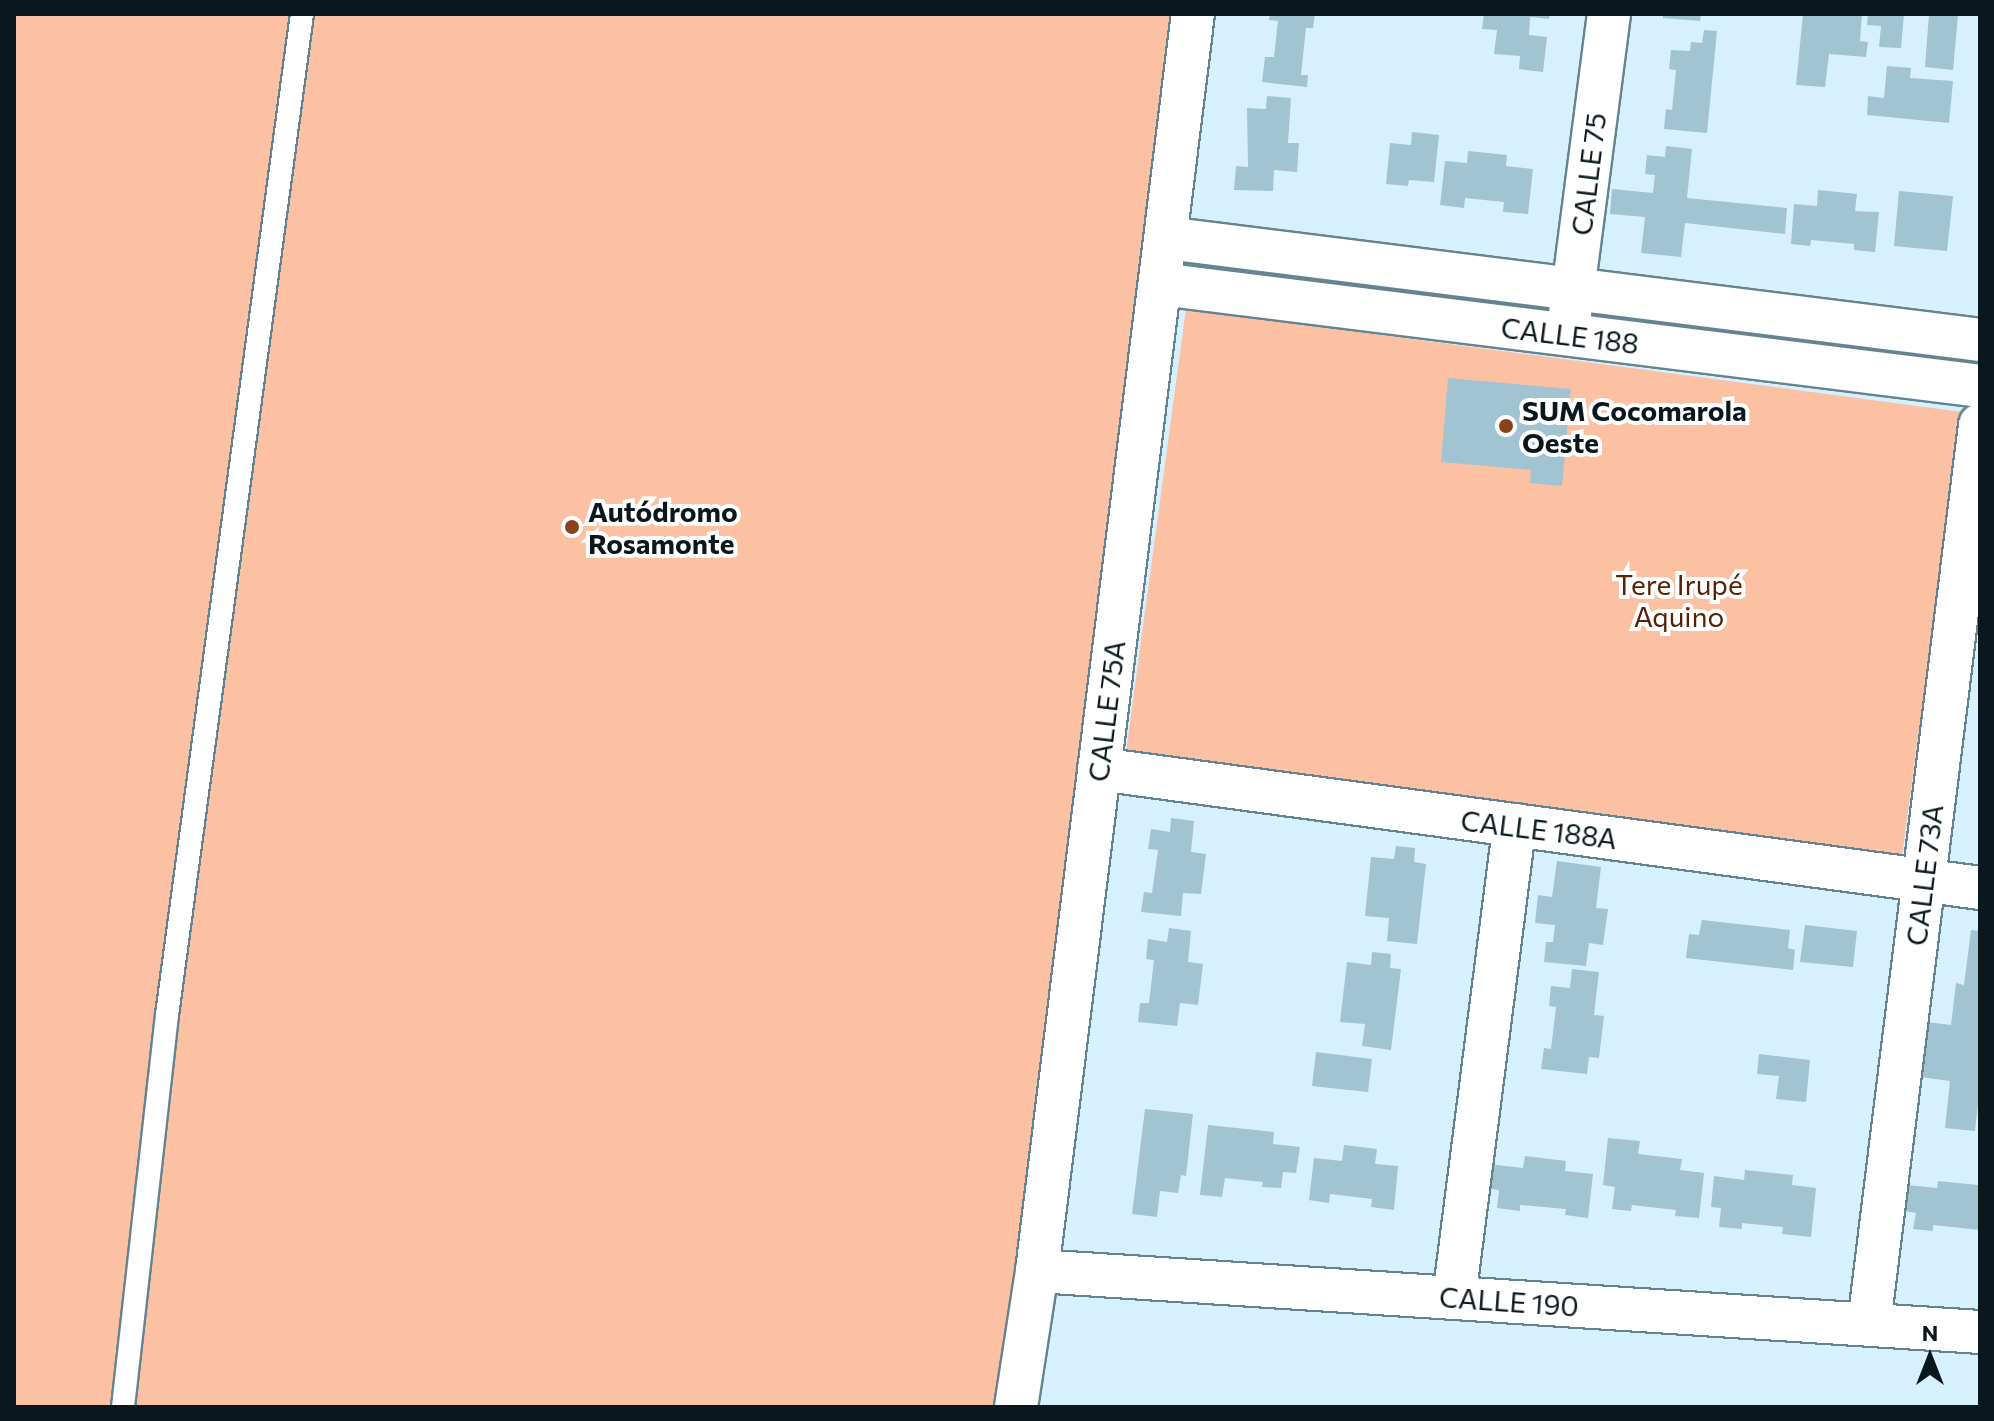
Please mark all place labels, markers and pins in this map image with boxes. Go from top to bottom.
place label: SUM Cocomarola Oeste [1522,393,1747,459]
marker: SUM Cocomarola Oeste [1497,417,1515,435]
place label: Autódromo Rosamonte [588,494,738,560]
marker: Autódromo Rosamonte [563,518,581,536]

